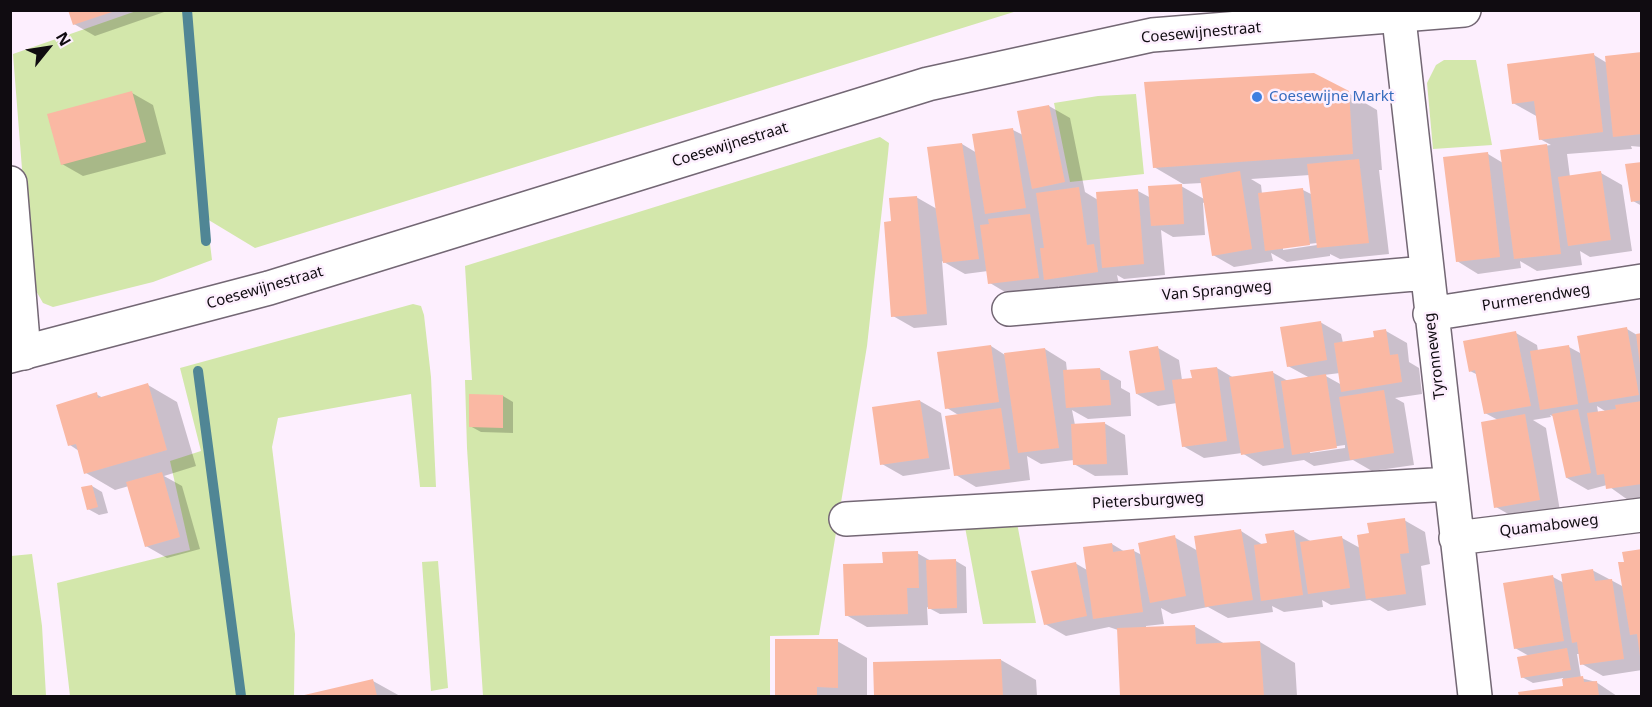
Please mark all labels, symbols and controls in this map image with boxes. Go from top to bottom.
north arrow [18,18,78,78]
street label: Coesewijnestraat [1140,19,1262,47]
text: N [51,28,76,50]
place label: Coesewijne Markt [1269,88,1394,106]
marker: Coesewijne Markt [1250,90,1264,104]
street label: Coesewijnestraat [670,119,790,171]
street label: Coesewijnestraat [205,263,325,313]
street label: Van Sprangweg [1161,277,1273,305]
street label: Purmerendweg [1481,281,1591,315]
street label: Tyronneweg [1421,312,1449,400]
street label: Pietersburgweg [1092,489,1204,513]
street label: Quamaboweg [1499,511,1599,541]

